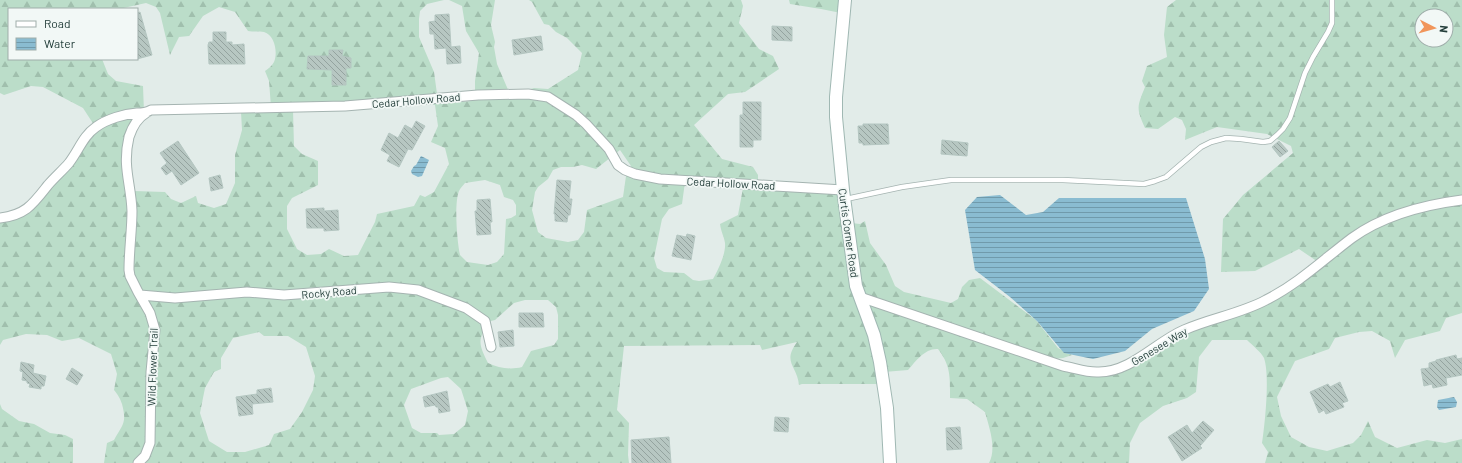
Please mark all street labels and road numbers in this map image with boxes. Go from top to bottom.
street label: Cedar Hollow Road [371,90,461,110]
street label: Cedar Hollow Road [686,174,776,192]
street label: Curtis Corner Road [836,188,862,278]
street label: Rocky Road [301,283,357,301]
street label: Genesee Way [1129,324,1189,368]
street label: Wild Flower Trail [144,328,160,406]

